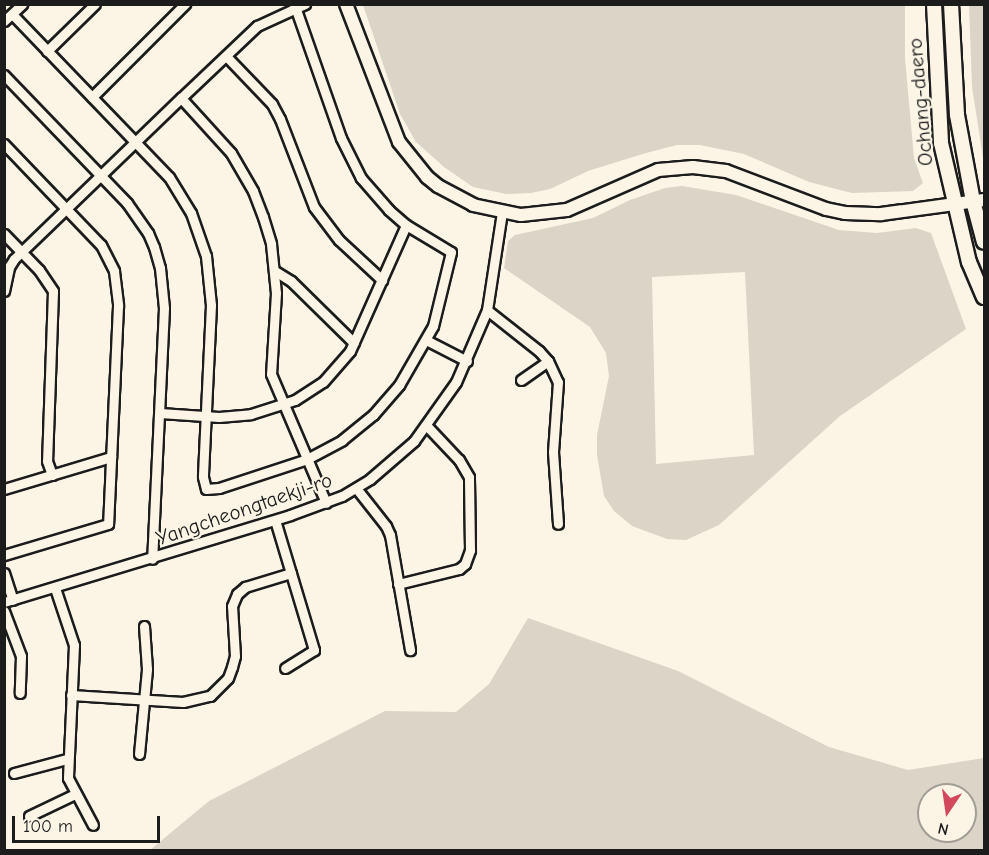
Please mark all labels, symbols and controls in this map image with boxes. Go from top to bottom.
street label: Ochang-daero [902,37,938,167]
street label: Yangcheongtaekji-ro [153,467,335,551]
north arrow [917,783,977,843]
scale bar [15,804,164,842]
text: 100 m [23,816,73,837]
text: N [936,819,951,839]

